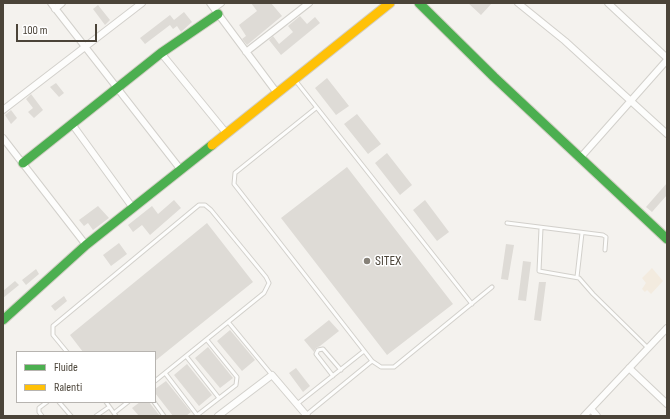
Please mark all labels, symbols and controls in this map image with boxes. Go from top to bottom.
scale bar [18,16,99,42]
text: 100 m [23,23,48,38]
place label: SITEX [375,253,401,269]
marker: SITEX [362,256,372,266]
legend [16,351,156,403]
text: Fluide [54,360,78,375]
text: Ralenti [54,380,82,395]

